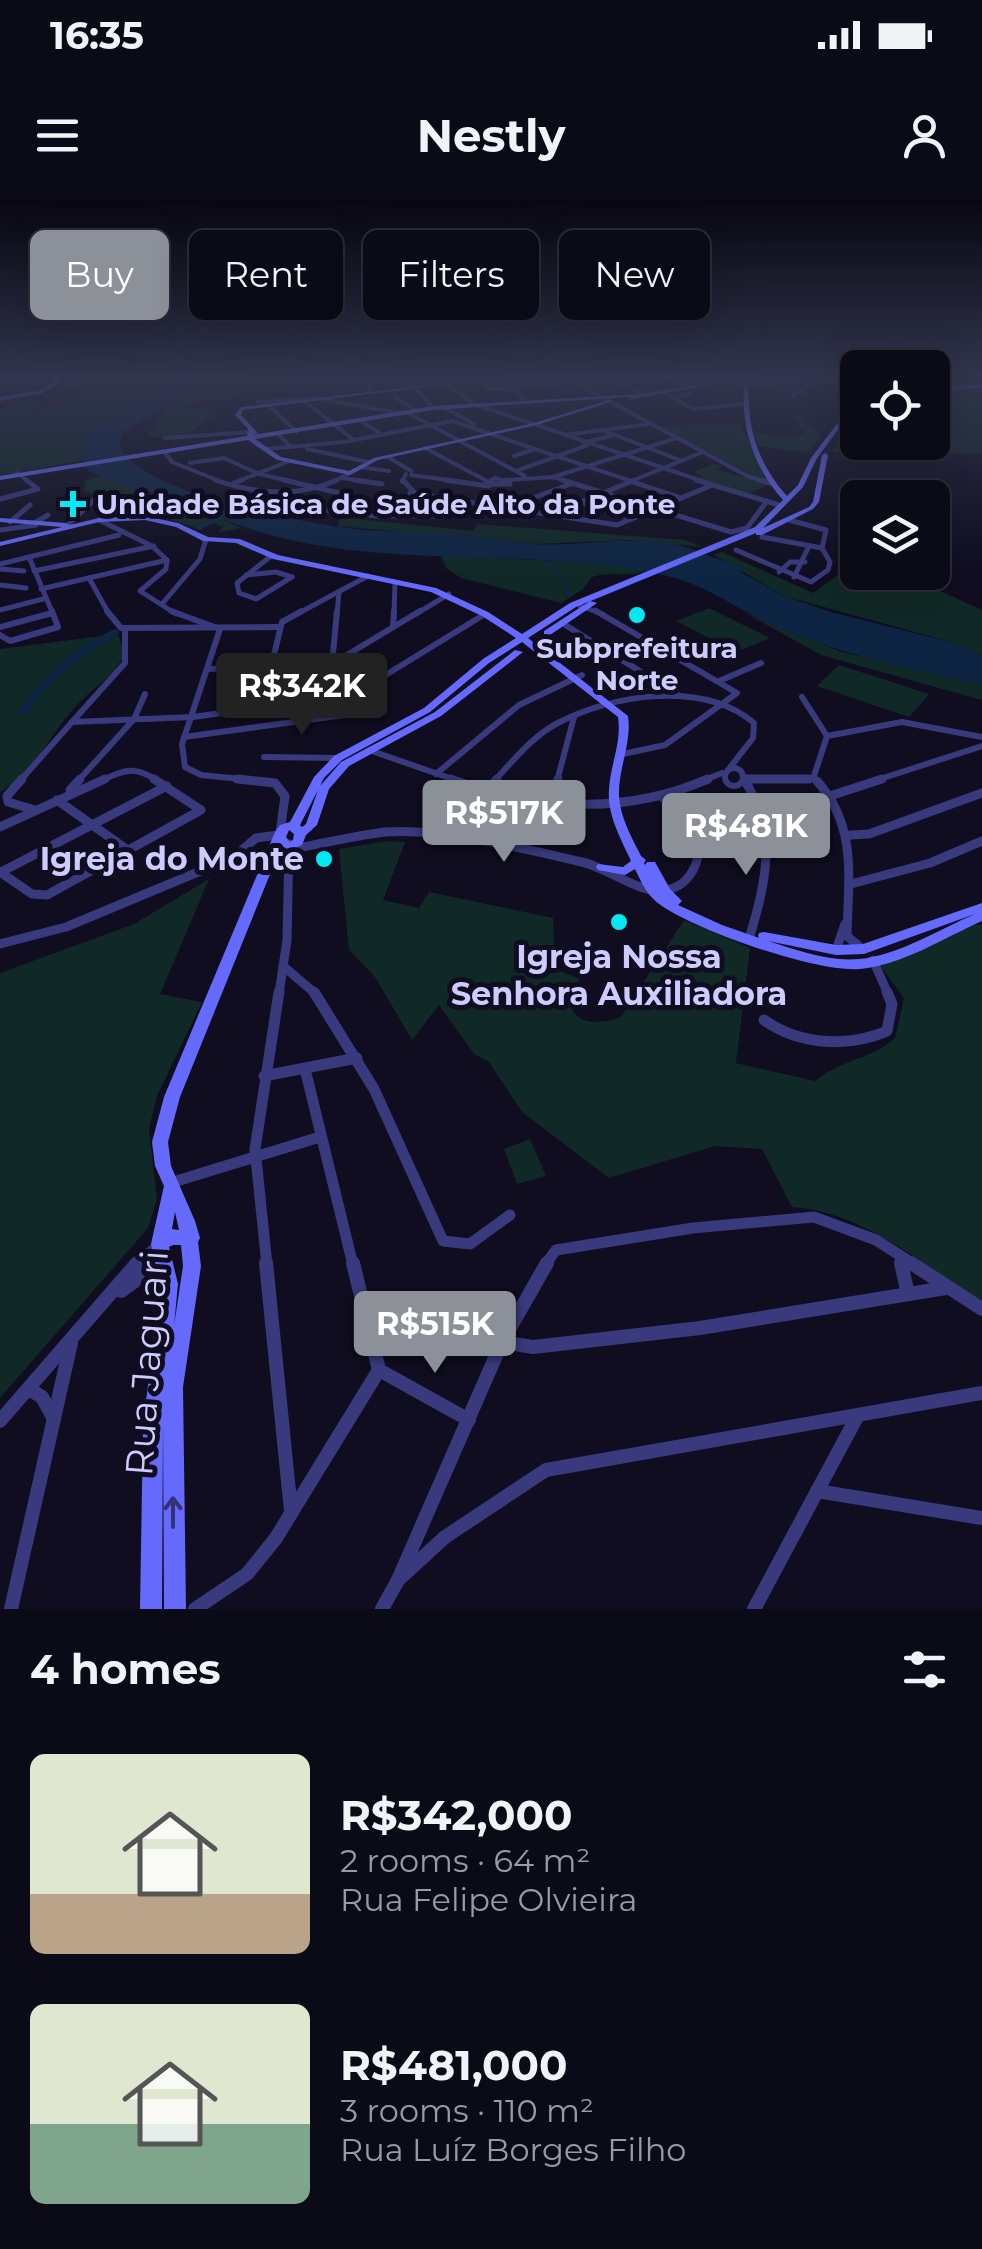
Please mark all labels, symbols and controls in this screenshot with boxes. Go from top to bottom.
text: 16:35 [50,12,144,59]
icon: menu [30,108,85,163]
text: Nestly [417,108,565,163]
icon: person [897,108,952,163]
chip: Buy [30,230,169,320]
chip: Rent [189,230,343,320]
chip: Filters [363,230,539,320]
chip: New [559,230,710,320]
map controls [840,350,950,590]
button: locate [840,350,950,460]
button: layers [840,480,950,590]
place label: Unidade Básica de Saúde Alto da Ponte [96,487,675,521]
marker: Unidade Básica de Saúde Alto da Ponte [60,491,86,517]
marker: Subprefeitura Norte [626,604,648,626]
place label: Subprefeitura Norte [536,631,738,697]
pin: R$342K [221,653,383,738]
text: R$342K [238,666,366,705]
pin: R$517K [423,780,585,865]
text: R$517K [444,793,564,832]
pin: R$481K [665,793,827,878]
text: R$481K [684,806,808,845]
place label: Igreja do Monte [40,839,304,878]
marker: Igreja do Monte [313,848,335,870]
marker: Igreja Nossa Senhora Auxiliadora [608,911,630,933]
place label: Igreja Nossa Senhora Auxiliadora [451,937,787,1013]
street label: Rua Jaguari [115,1249,178,1477]
pin: R$515K [354,1291,516,1376]
text: R$515K [376,1304,494,1343]
one-way arrow [164,1496,182,1528]
icon: filters [897,1642,952,1697]
text: 4 homes [30,1643,221,1695]
text: R$342,000 [340,1789,573,1841]
icon: home [110,1794,230,1914]
text: 2 rooms · 64 m² [340,1841,590,1880]
text: Rua Felipe Olvieira [340,1880,637,1919]
text: R$481,000 [340,2039,568,2091]
icon: home [110,2044,230,2164]
text: 3 rooms · 110 m² [340,2091,594,2130]
text: Rua Luíz Borges Filho [340,2130,686,2169]

